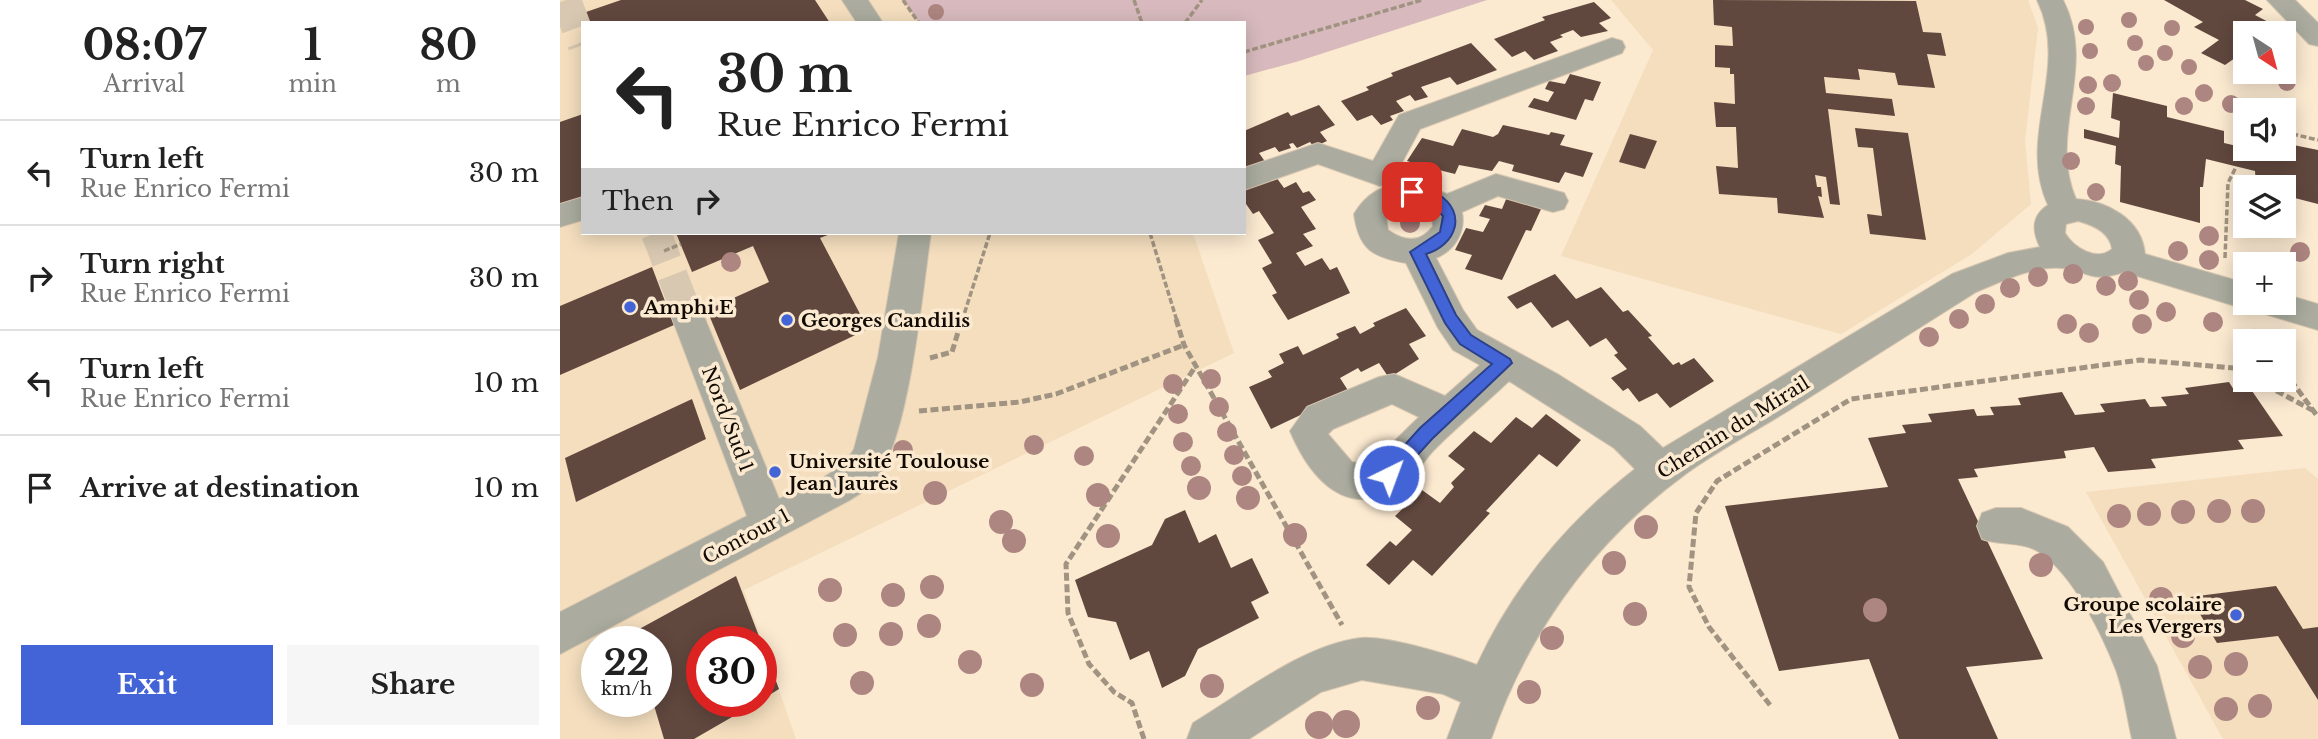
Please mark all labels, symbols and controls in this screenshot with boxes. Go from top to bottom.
text: 08:07 [82,19,206,71]
text: 1 [303,19,322,71]
text: 80 [419,19,478,71]
north arrow [2233,21,2296,84]
map controls [2233,21,2296,392]
text: 30 m [717,44,852,105]
icon: left [602,49,693,140]
text: Arrival [104,70,185,98]
text: min [288,70,337,98]
text: m [436,70,461,98]
button: sound [2233,98,2296,161]
text: Rue Enrico Fermi [717,105,1009,145]
text: Turn left [80,143,204,175]
icon: left [21,154,59,192]
text: 30 m [469,157,539,189]
pin [1382,162,1442,222]
icon: arrive [1393,173,1431,211]
text: Rue Enrico Fermi [80,175,290,203]
button: layers [2233,175,2296,238]
icon: right [688,182,726,220]
text: Then [602,185,674,217]
text: Turn right [80,248,225,280]
button: + [2233,252,2296,315]
icon: right [21,259,59,297]
text: 30 m [469,262,539,294]
text: Rue Enrico Fermi [80,280,290,308]
place label: Amphi E [643,296,734,319]
marker: Amphi E [622,299,638,315]
place label: Georges Candilis [801,309,970,332]
marker: Georges Candilis [779,312,795,328]
button: − [2233,329,2296,392]
text: Turn left [80,353,204,385]
street label: Nord/Sud 1 [697,363,758,475]
icon: left [21,364,59,402]
text: 10 m [473,367,539,399]
street label: Chemin du Mirail [1653,371,1814,484]
text: Rue Enrico Fermi [80,385,290,413]
position arrow [1352,438,1426,512]
place label: Université Toulouse Jean Jaurès [785,450,989,495]
marker: Université Toulouse Jean Jaurès [767,464,783,480]
icon: arrive [21,469,59,507]
text: Arrive at destination [80,472,360,504]
text: 10 m [473,472,539,504]
street label: Contour 1 [699,504,794,569]
place label: Groupe scolaire Les Vergers [2063,593,2222,638]
marker: Groupe scolaire Les Vergers [2228,607,2244,623]
speed limit sign: 30 [686,626,777,717]
text: 22 [604,641,649,684]
button: Exit [21,645,273,725]
button: Share [287,645,539,725]
text: km/h [601,678,652,700]

